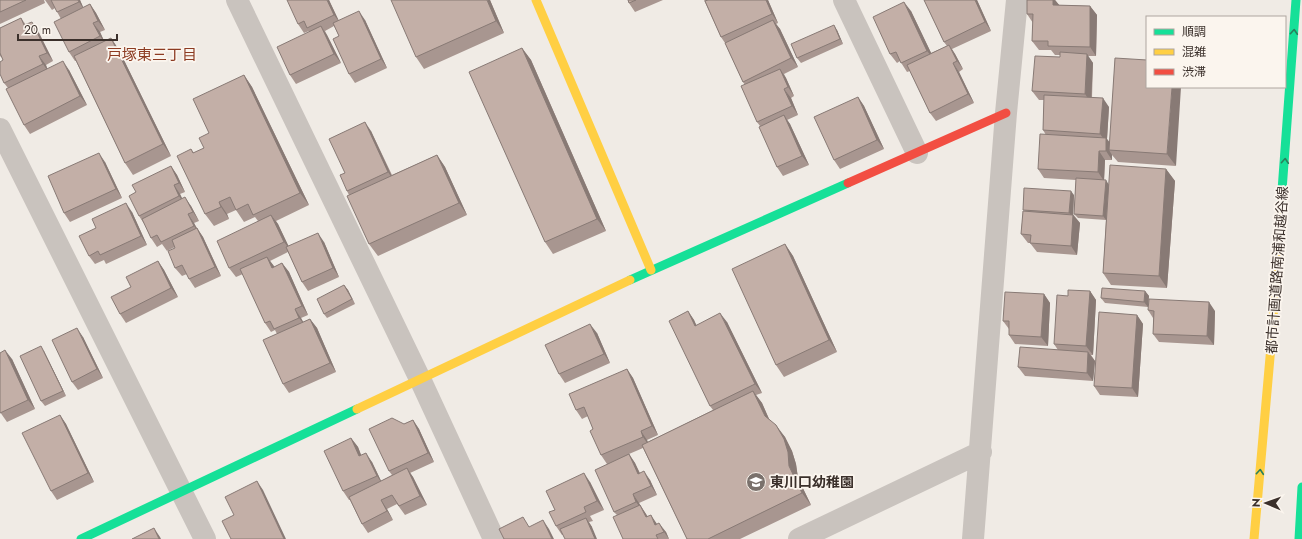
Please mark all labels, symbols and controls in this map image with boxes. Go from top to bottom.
scale bar [18,16,117,42]
legend [1146,16,1286,88]
text: 20 m [24,21,51,39]
text: 順調 [1182,23,1206,41]
one-way arrow [1290,29,1299,35]
text: 混雑 [1182,43,1206,61]
district label: 戸塚東三丁目 [107,44,197,66]
text: 渋滞 [1182,63,1206,81]
one-way arrow [1280,158,1289,164]
street label: 都市計画道路南浦和越谷線 [1261,186,1293,354]
one-way arrow [1255,469,1264,475]
school or university icon: 東川口幼稚園 [745,471,767,493]
place label: 東川口幼稚園 [770,472,854,492]
north arrow [1246,483,1286,523]
text: N [1248,498,1264,507]

